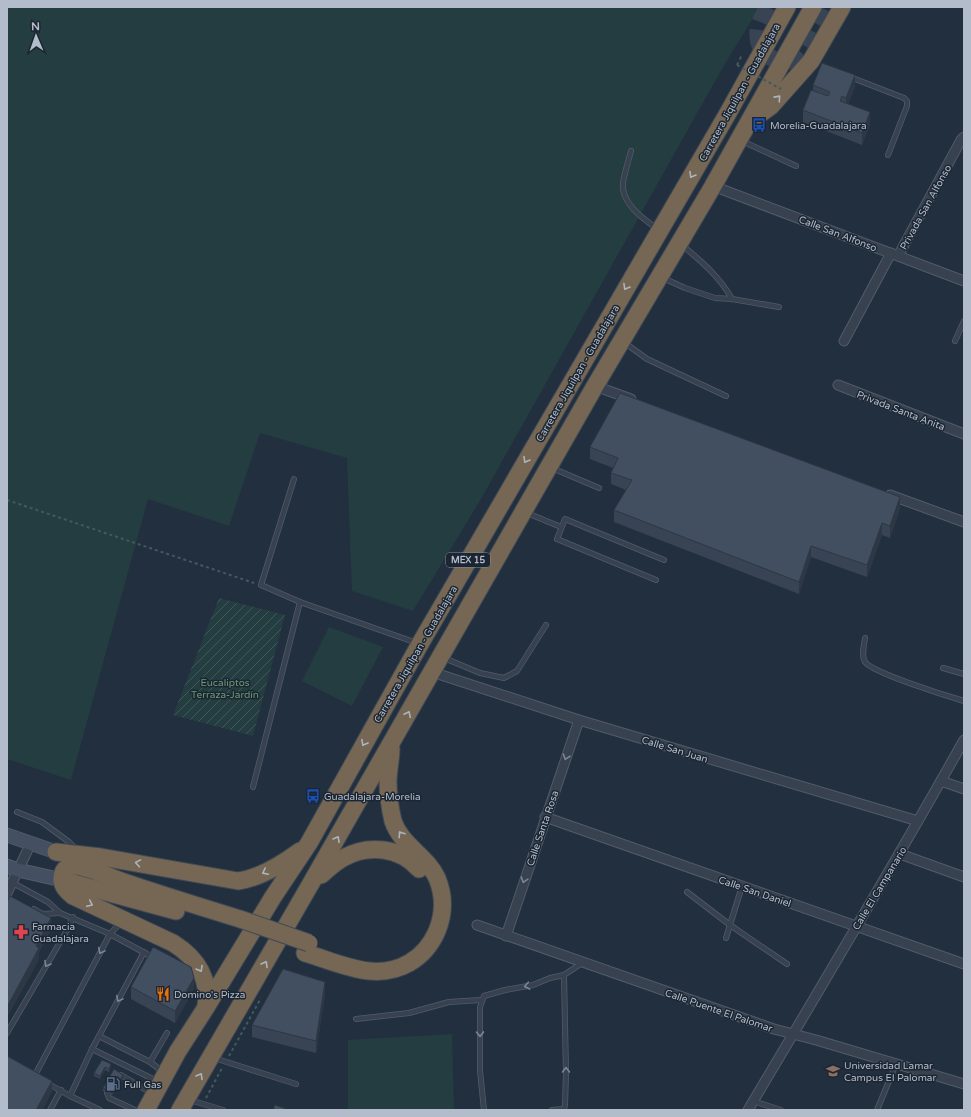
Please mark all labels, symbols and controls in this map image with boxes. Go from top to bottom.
north arrow [16,16,56,56]
text: N [31,20,40,33]
street label: Carretera Jiquilpan - Guadalajara [697,21,783,164]
one-way arrow [774,95,781,103]
bus stop icon: Morelia-Guadalajara [751,117,767,133]
place label: Morelia-Guadalajara [770,120,867,132]
street label: Privada San Alfonso [898,163,954,252]
one-way arrow [689,171,696,178]
street label: Calle San Alfonso [797,214,878,254]
one-way arrow [624,283,631,290]
street label: Carretera Jiquilpan - Guadalajara [534,303,622,444]
street label: Privada Santa Anita [855,389,946,433]
one-way arrow [524,456,531,463]
road number: MEX 15 [446,553,490,567]
street label: Carretera Jiquilpan - Guadalajara [372,584,460,725]
park label: Eucaliptos Terraza-Jardín [191,677,259,701]
one-way arrow [403,710,411,718]
street label: Calle San Juan [640,734,709,766]
one-way arrow [362,739,369,746]
one-way arrow [563,753,571,760]
bus stop icon: Guadalajara-Morelia [305,788,321,804]
street label: Calle Santa Rosa [524,789,562,868]
place label: Guadalajara-Morelia [324,791,421,803]
one-way arrow [399,832,406,839]
one-way arrow [332,836,339,843]
street label: Calle El Campanario [850,845,909,932]
one-way arrow [135,859,141,868]
one-way arrow [262,868,269,875]
street label: Calle San Daniel [717,874,793,910]
one-way arrow [521,876,529,883]
one-way arrow [85,899,93,907]
place label: Farmacia Guadalajara [32,921,89,945]
pharmacy icon: Farmacia Guadalajara [13,924,29,940]
one-way arrow [98,947,106,954]
one-way arrow [45,960,52,967]
one-way arrow [260,961,267,968]
one-way arrow [195,965,202,973]
one-way arrow [524,981,530,990]
restaurant icon: Domino's Pizza [155,986,171,1002]
street label: Calle Puente El Palomar [663,987,774,1035]
place label: Domino's Pizza [174,989,245,1001]
one-way arrow [116,995,124,1002]
one-way arrow [476,1031,484,1037]
place label: Universidad Lamar Campus El Palomar [844,1060,936,1084]
school or university icon: Universidad Lamar Campus El Palomar [825,1063,841,1079]
one-way arrow [562,1067,570,1073]
one-way arrow [195,1073,202,1080]
fuel station icon: Full Gas [105,1076,121,1092]
place label: Full Gas [124,1079,162,1091]

